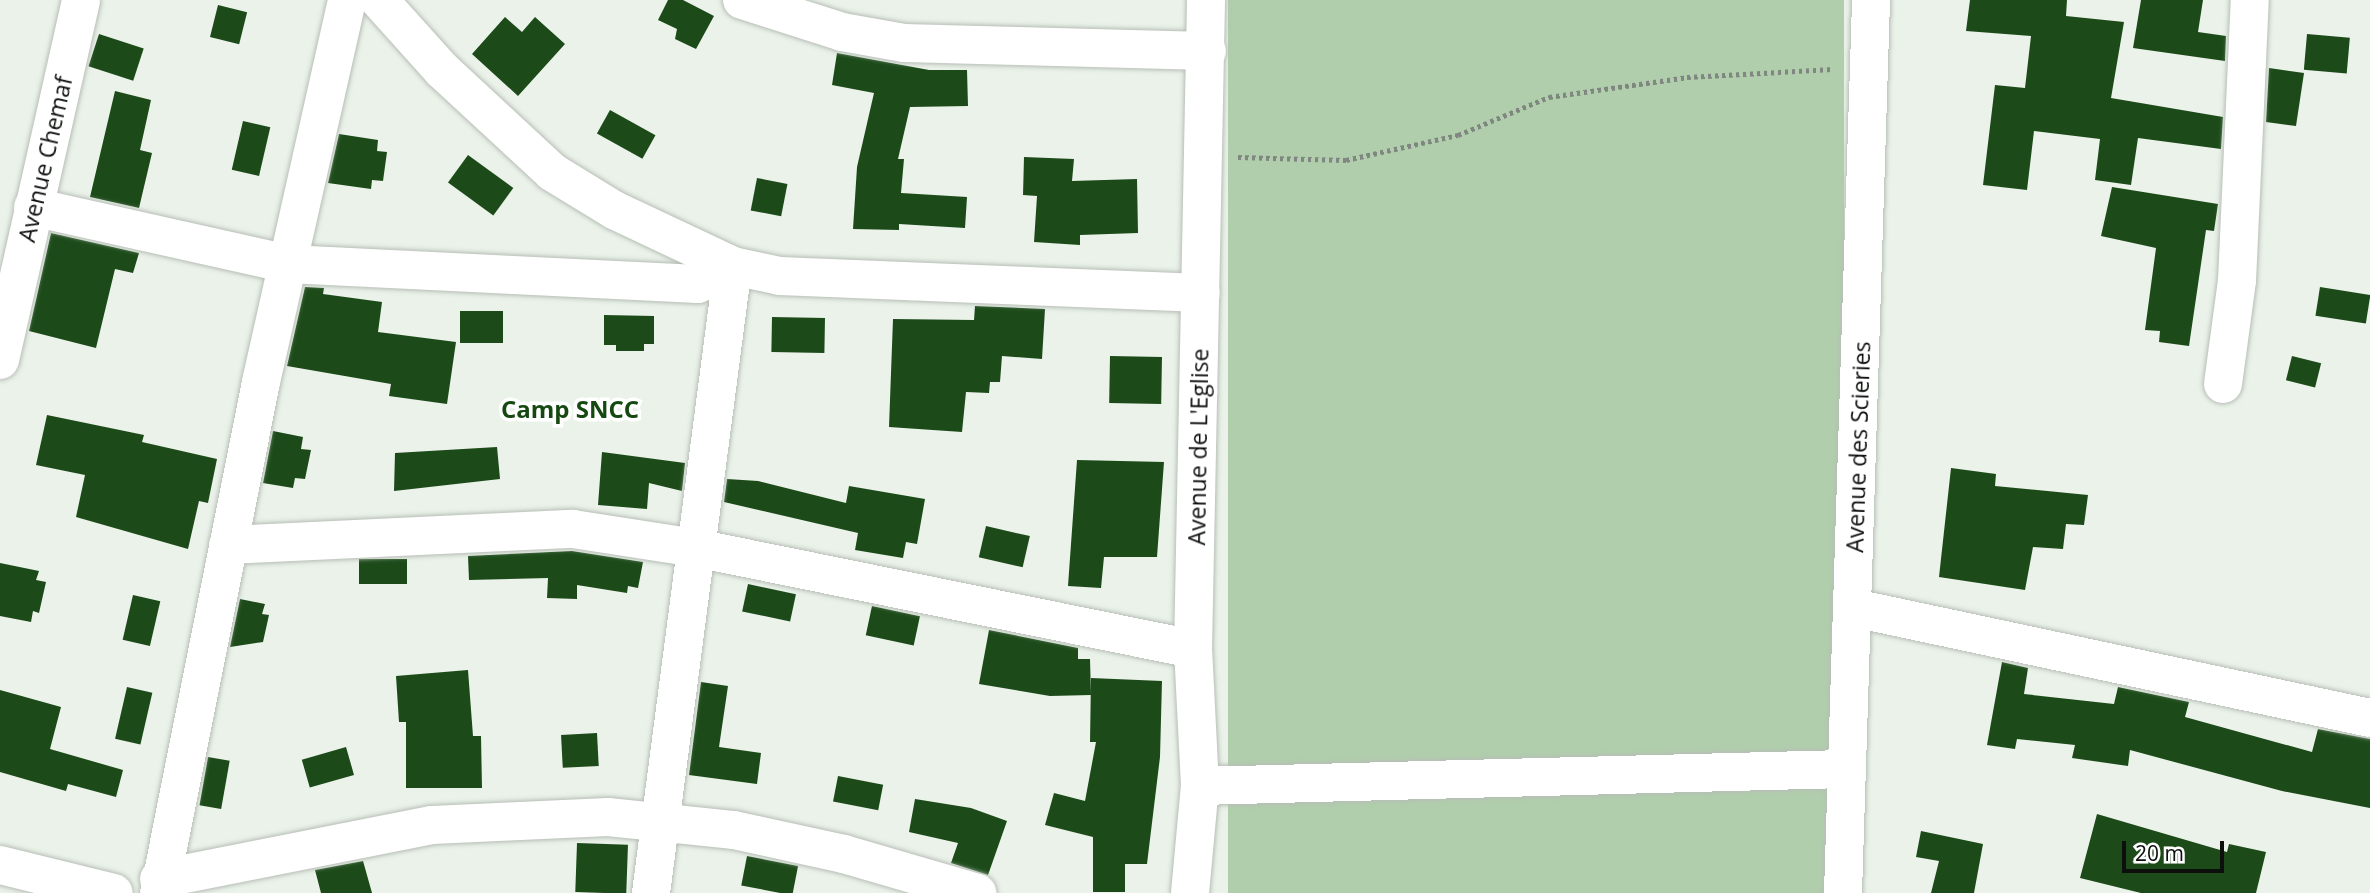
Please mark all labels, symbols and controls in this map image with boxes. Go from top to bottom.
street label: Avenue Chemaf [13,73,77,245]
street label: Avenue des Scieries [1841,341,1875,553]
street label: Avenue de L'Eglise [1182,348,1214,546]
district label: Camp SNCC [501,395,639,423]
scale bar [2125,826,2226,870]
text: 20 m [2135,839,2184,867]

